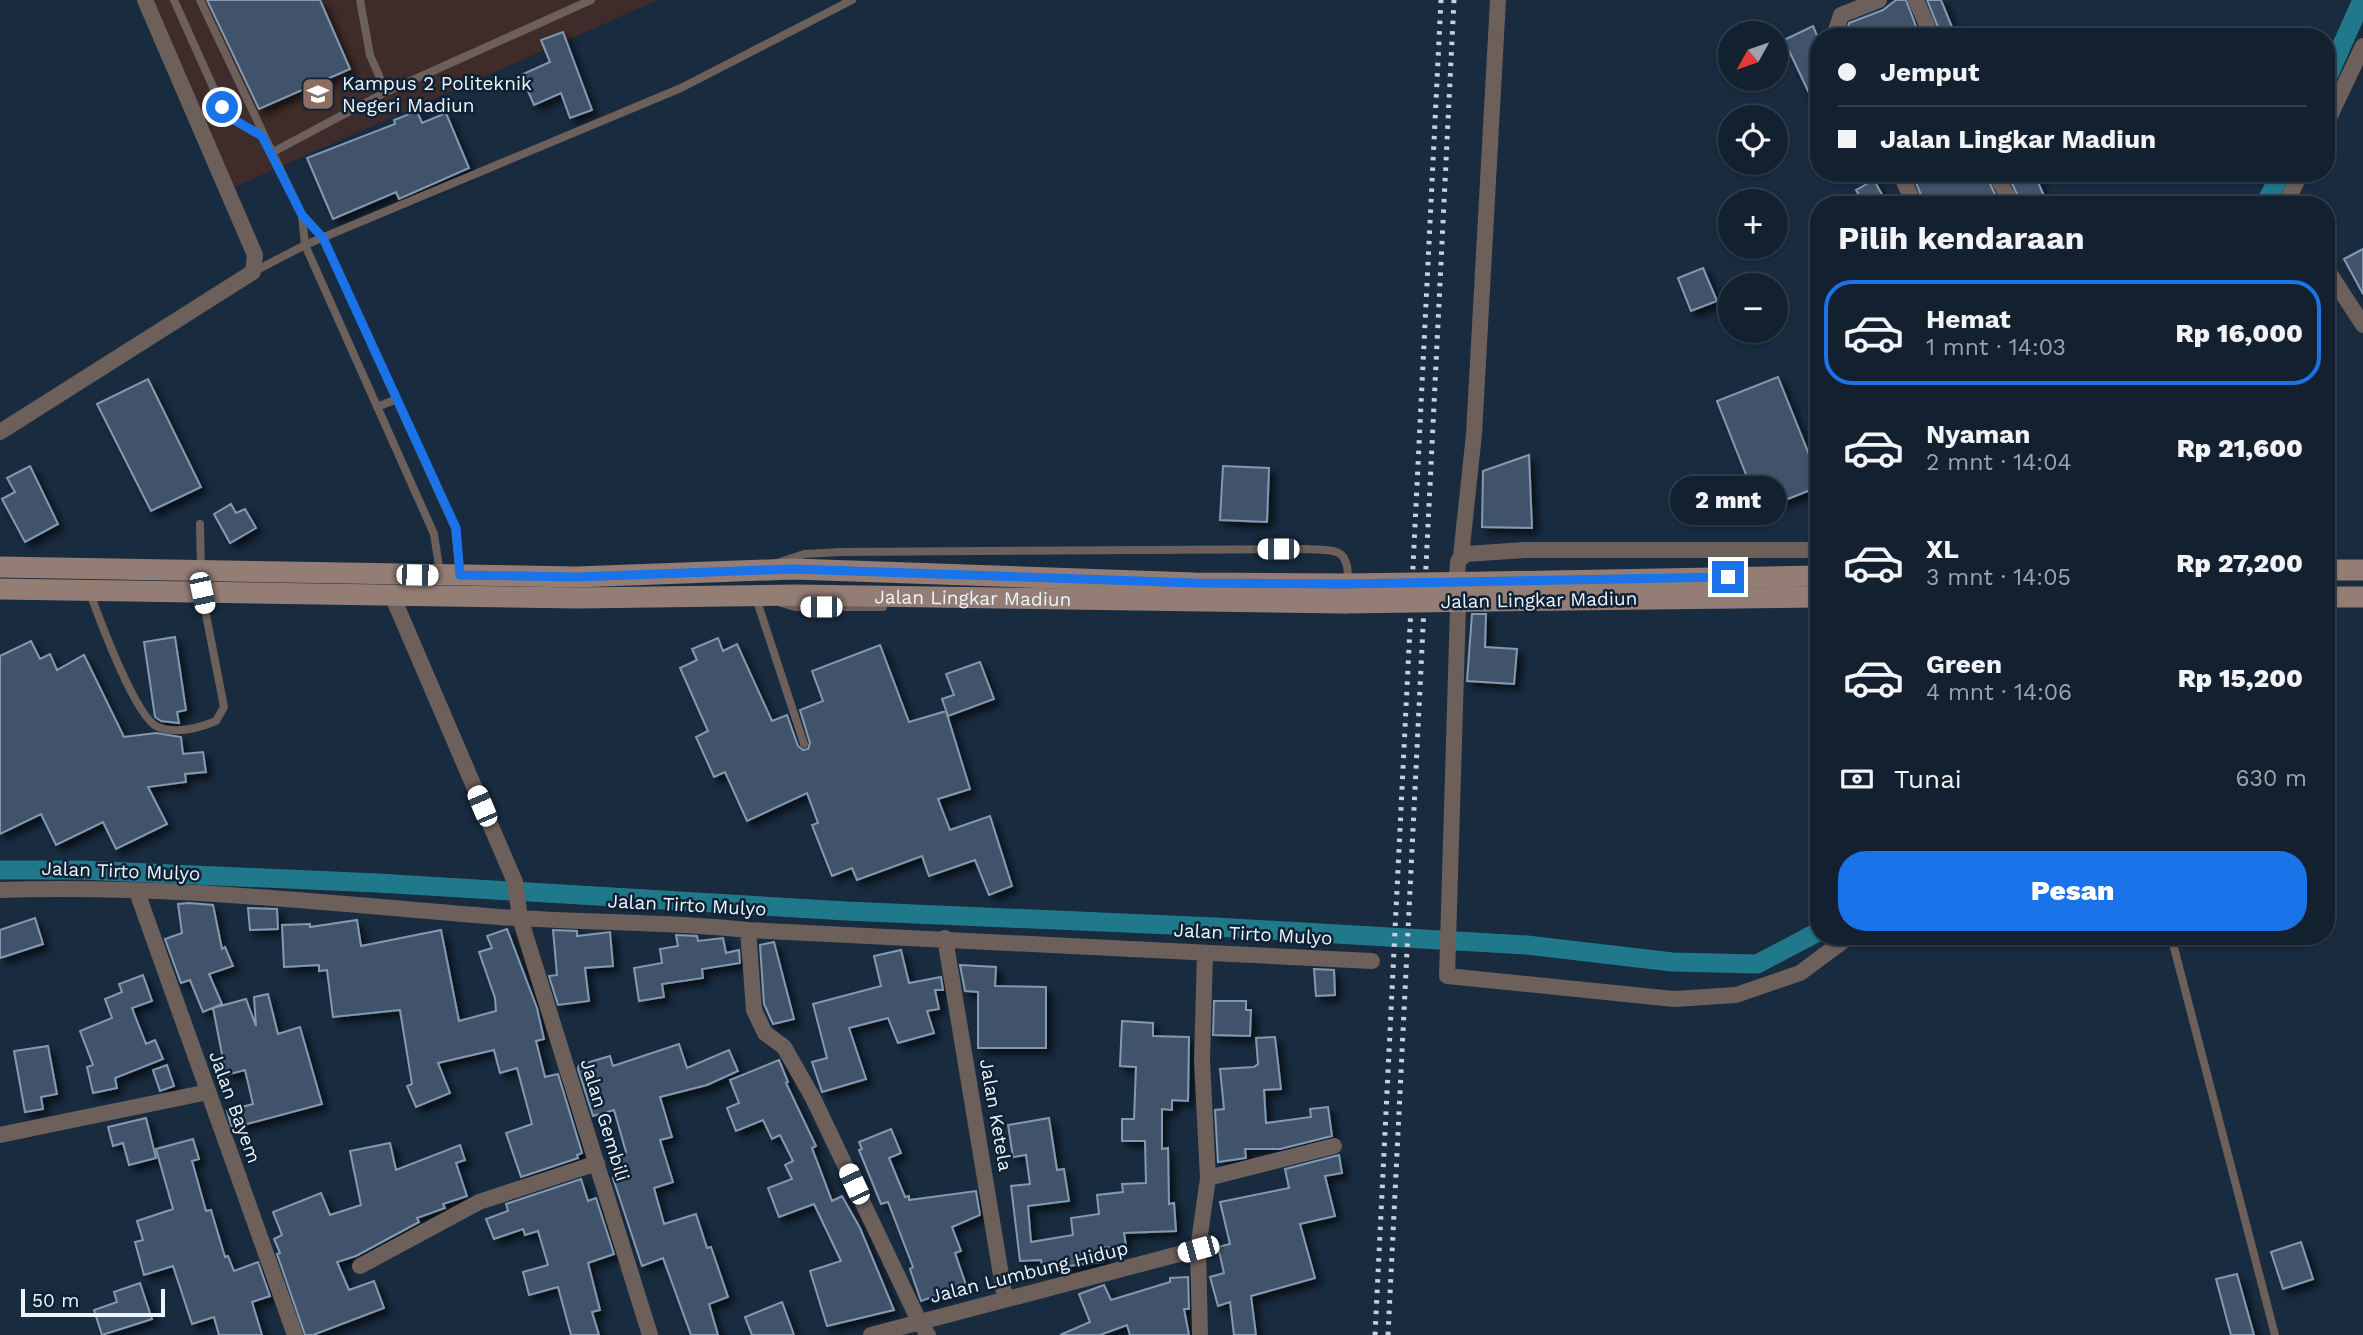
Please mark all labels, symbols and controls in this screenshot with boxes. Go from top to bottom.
north arrow [1718,21,1788,91]
map controls [1718,21,1788,343]
text: Jemput [1880,57,1979,87]
place label: Kampus 2 Politeknik Negeri Madiun [342,72,532,117]
school or university icon: Kampus 2 Politeknik Negeri Madiun [299,75,337,113]
route start [206,91,238,123]
button: locate [1718,105,1788,175]
text: Jalan Lingkar Madiun [1880,124,2156,154]
button: + [1718,189,1788,259]
text: Pilih kendaraan [1838,219,2085,257]
button: − [1718,273,1788,343]
icon: car [1842,301,1905,364]
text: Hemat [1926,304,2011,334]
text: Rp 16,000 [2176,318,2303,348]
text: 1 mnt · 14:03 [1926,334,2066,361]
icon: car [1842,416,1905,479]
text: Nyaman [1926,419,2030,449]
text: Rp 21,600 [2177,433,2303,463]
text: 2 mnt · 14:04 [1926,449,2072,476]
callout: 2 mnt [1670,476,1786,524]
text: 2 mnt [1695,487,1761,514]
icon: car [1842,531,1905,594]
text: XL [1926,534,1959,564]
car [1258,539,1300,560]
text: Rp 27,200 [2176,548,2303,578]
route end [1712,561,1744,593]
car [396,564,439,586]
text: 3 mnt · 14:05 [1926,564,2071,591]
car [188,570,217,616]
street label: Jalan Lingkar Madiun [874,585,1071,611]
street label: Jalan Lingkar Madiun [1440,587,1638,613]
car [801,597,843,618]
icon: car [1842,646,1905,709]
text: Green [1926,649,2002,679]
text: Rp 15,200 [2178,663,2303,693]
text: 4 mnt · 14:06 [1926,679,2072,706]
icon: cash [1838,760,1876,798]
text: Tunai [1894,764,1962,794]
text: 630 m [2236,765,2307,792]
car [465,783,500,829]
button: Pesan [1838,851,2307,931]
street label: Jalan Tirto Mulyo [41,857,201,885]
street label: Jalan Tirto Mulyo [607,889,767,921]
street label: Jalan Tirto Mulyo [1173,918,1333,950]
street label: Jalan Bayem [204,1048,266,1166]
street label: Jalan Gembili [575,1056,635,1184]
street label: Jalan Ketela [975,1057,1017,1173]
car [836,1161,873,1207]
car [1175,1233,1222,1265]
street label: Jalan Lumbung Hidup [927,1236,1131,1308]
scale bar [21,1286,164,1318]
text: 50 m [32,1289,79,1312]

